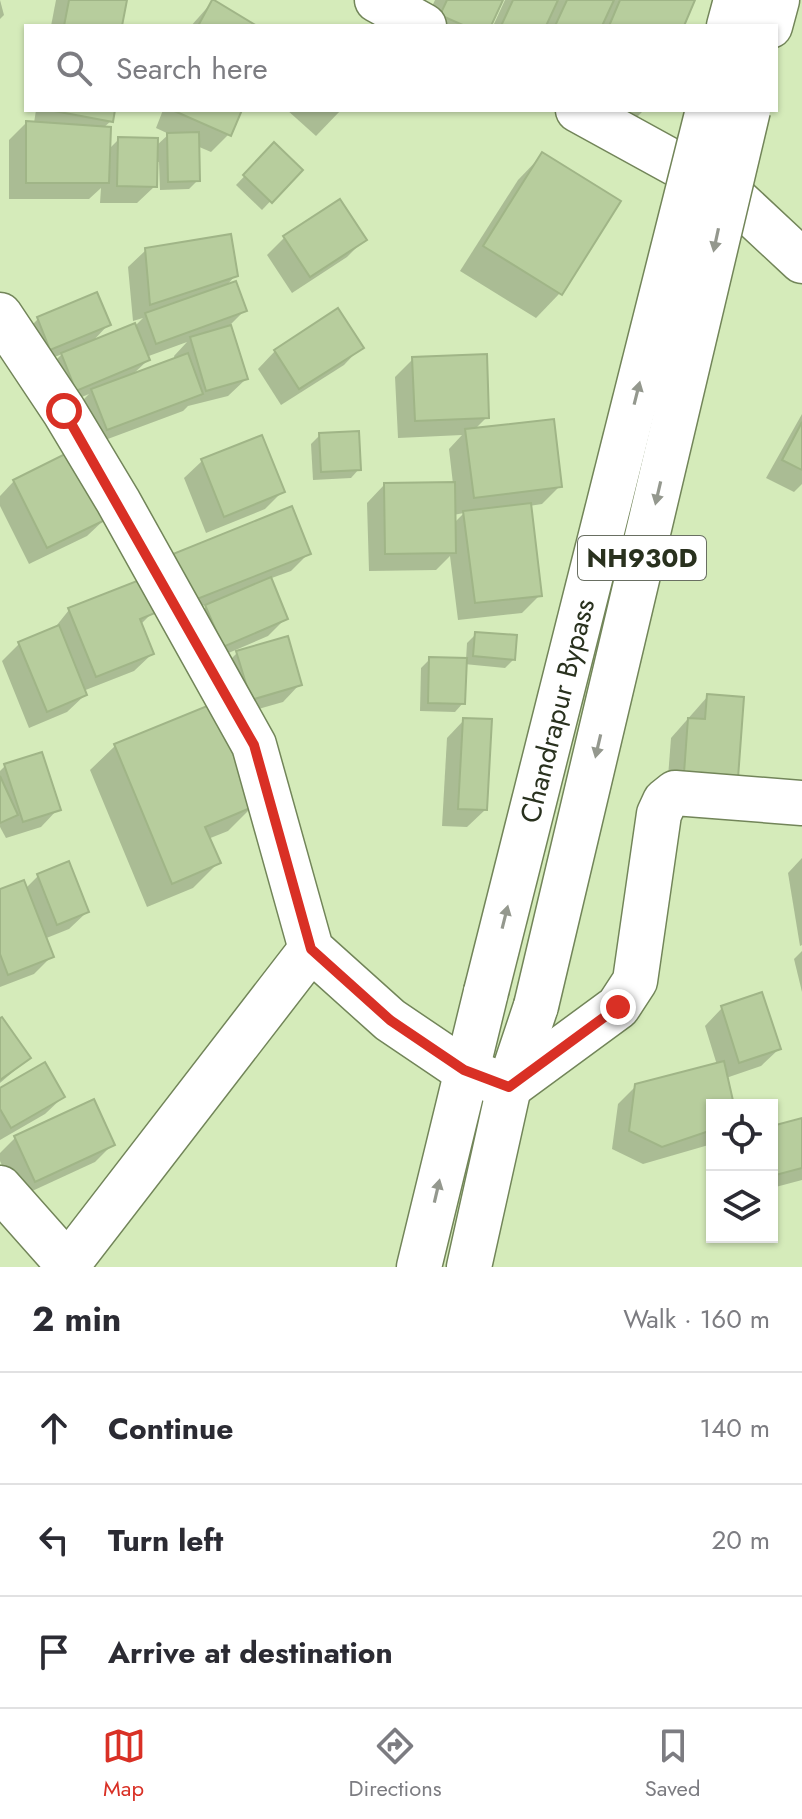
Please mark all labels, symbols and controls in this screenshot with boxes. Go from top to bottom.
search box [24,24,778,112]
icon: search [52,46,96,90]
text: Search here [116,47,268,90]
one-way arrow [709,228,722,253]
one-way arrow [631,380,643,405]
route start [46,393,82,429]
one-way arrow [651,481,664,506]
road number: NH930D [578,536,706,580]
street label: Chandrapur Bypass [509,594,605,827]
one-way arrow [591,734,603,759]
one-way arrow [499,904,511,929]
route end [600,989,636,1025]
map controls [706,1099,778,1243]
button: locate [706,1099,778,1171]
button: layers [706,1171,778,1243]
one-way arrow [431,1178,444,1203]
text: 2 min [32,1295,121,1344]
text: Walk · 160 m [623,1300,770,1338]
icon: ahead [32,1406,76,1450]
text: Continue [108,1407,234,1450]
text: 140 m [699,1409,770,1447]
icon: left [32,1518,76,1562]
text: Turn left [108,1519,223,1562]
text: 20 m [712,1521,770,1559]
icon: arrive [32,1630,76,1674]
text: Arrive at destination [108,1631,393,1674]
tab: Map [102,1724,146,1804]
tab: Directions [349,1724,442,1804]
tab: Saved [645,1724,700,1804]

